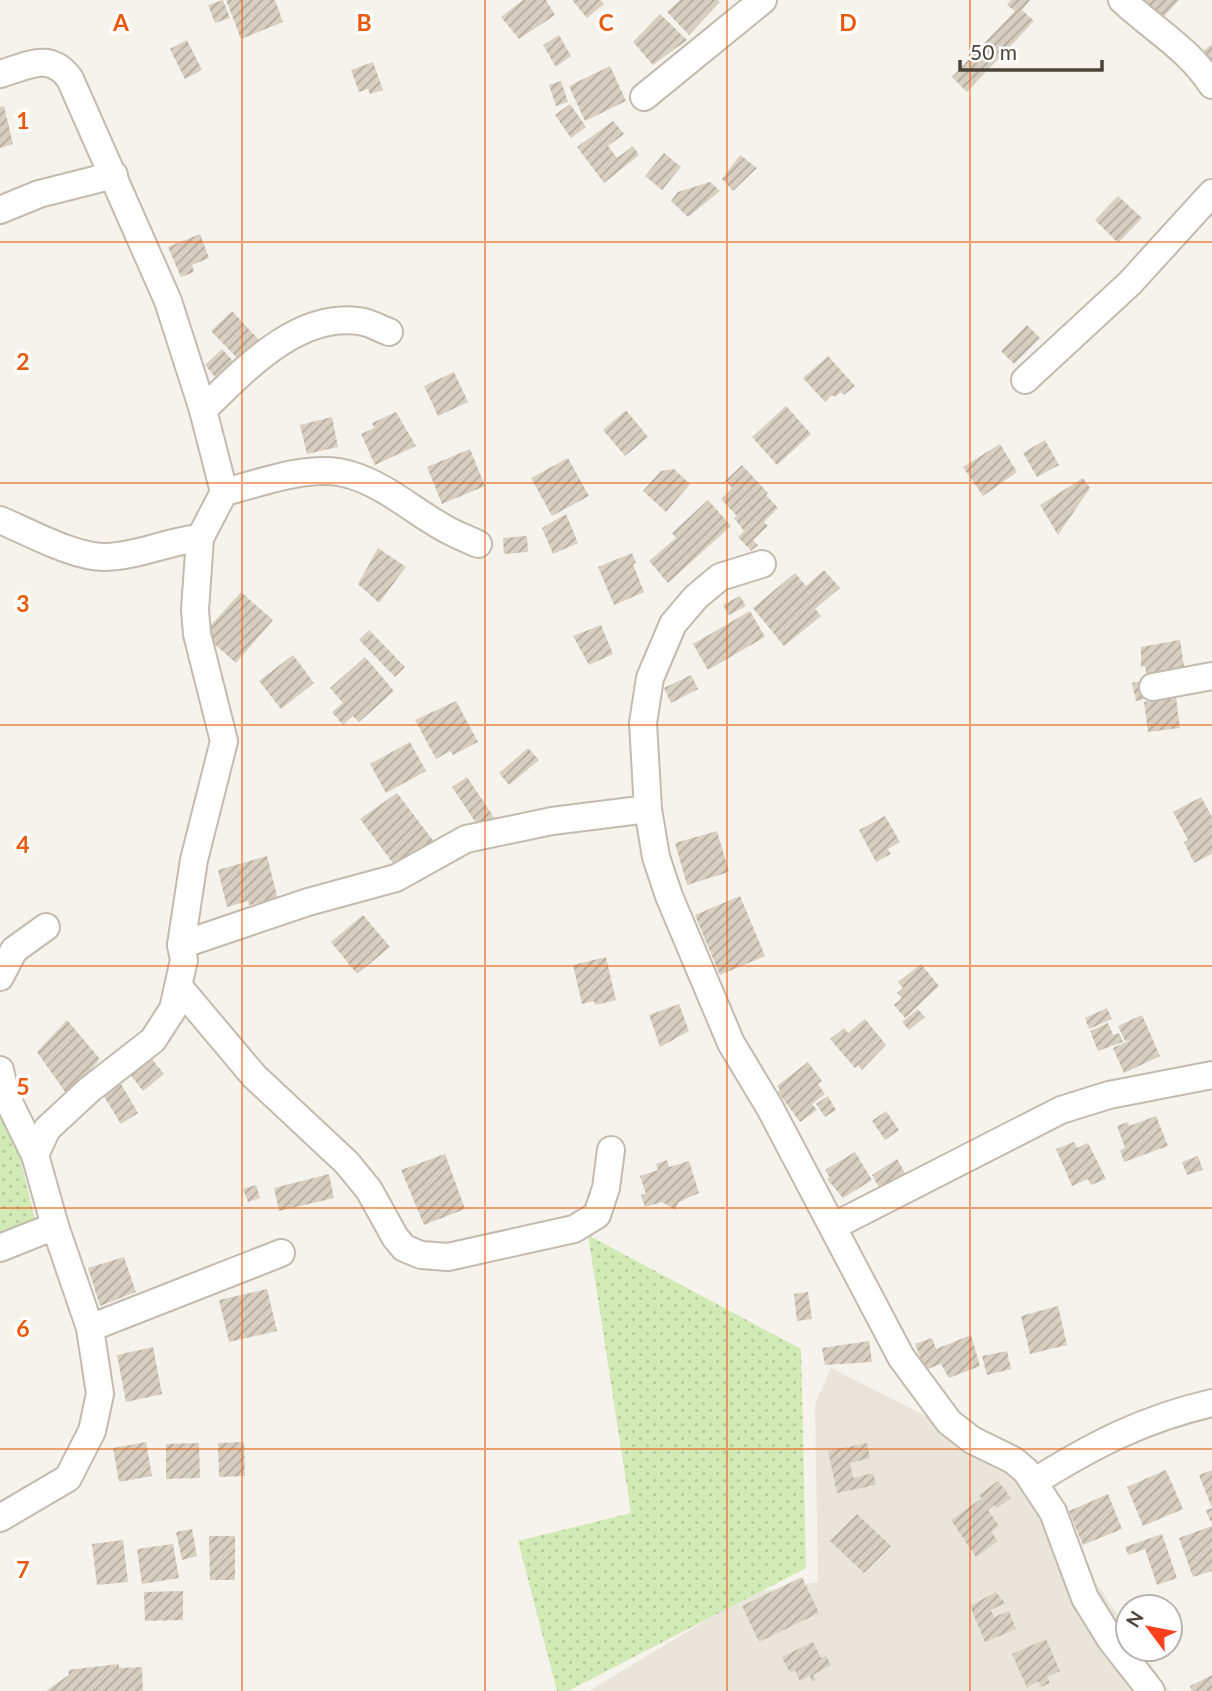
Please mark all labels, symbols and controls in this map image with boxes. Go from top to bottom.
text: A [112,8,130,36]
text: B [356,8,372,36]
text: C [598,8,614,36]
text: D [839,8,857,36]
scale bar [960,28,1102,72]
text: 50 m [970,39,1017,64]
text: 1 [16,106,30,134]
text: 2 [16,347,30,375]
text: 3 [16,589,30,617]
text: 4 [16,830,30,858]
text: 5 [16,1072,30,1100]
text: 6 [16,1314,30,1342]
text: 7 [16,1555,30,1583]
north arrow [1114,1593,1184,1663]
text: N [1121,1606,1148,1631]

